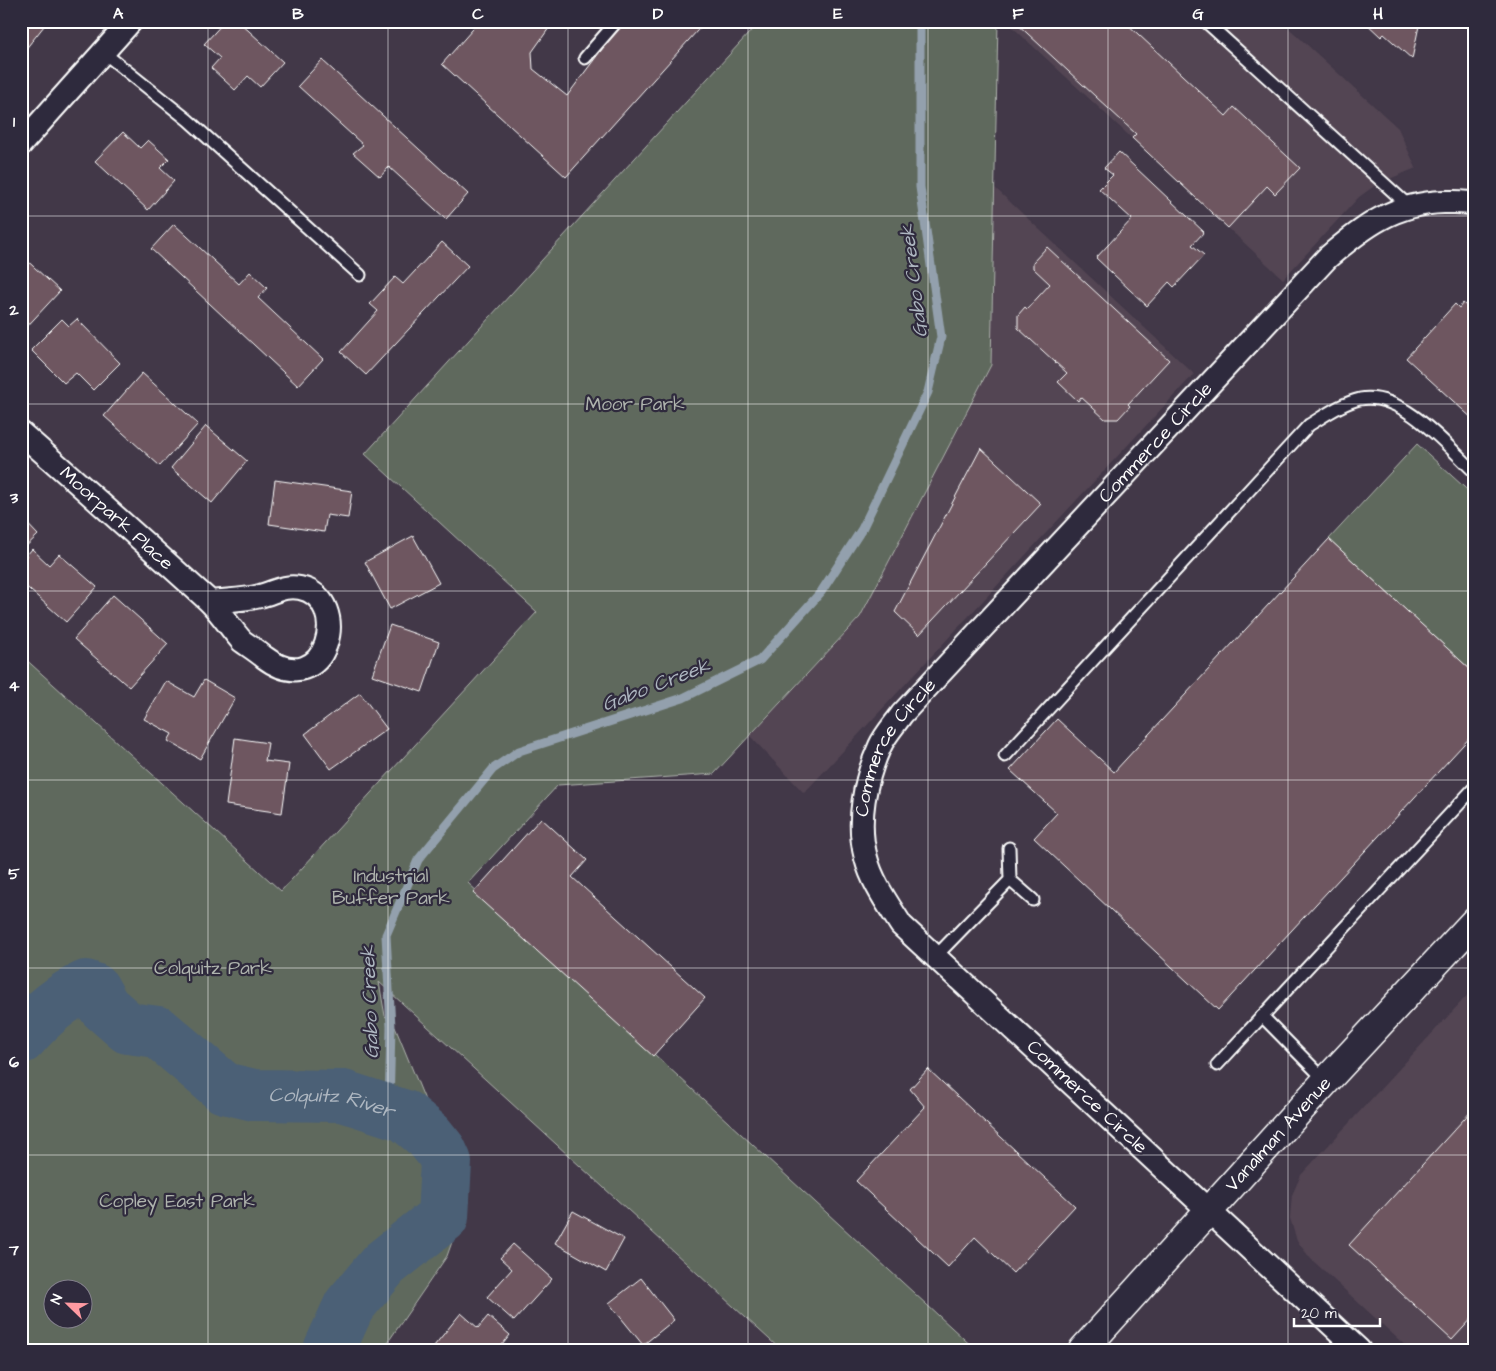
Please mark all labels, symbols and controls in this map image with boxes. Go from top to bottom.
text: A [113,3,124,25]
text: B [292,3,304,25]
text: C [472,3,484,25]
text: D [653,3,664,25]
text: E [833,3,843,25]
text: F [1012,3,1024,25]
text: G [1192,3,1204,25]
text: H [1373,3,1383,25]
text: 1 [13,111,16,133]
water label: Gabo Creek [893,222,935,339]
text: 2 [8,299,19,321]
street label: Commerce Circle [1092,376,1218,509]
park label: Moor Park [585,391,685,418]
street label: Moorpark Place [54,460,180,576]
text: 3 [9,487,19,509]
water label: Gabo Creek [598,651,715,718]
street label: Commerce Circle [848,672,942,818]
text: 4 [9,675,20,697]
text: 5 [8,863,20,885]
park label: Industrial Buffer Park [332,863,450,912]
water label: Gabo Creek [354,944,386,1059]
park label: Colquitz Park [154,955,272,982]
street label: Commerce Circle [1021,1034,1153,1160]
text: 6 [9,1051,19,1073]
street label: Vanalman Avenue [1219,1070,1337,1198]
water label: Colquitz River [269,1081,400,1126]
park label: Copley East Park [99,1188,255,1216]
text: 7 [8,1239,19,1261]
north arrow [42,1278,92,1328]
text: N [46,1291,68,1307]
scale bar [1294,1296,1380,1328]
text: 20 m [1301,1303,1337,1324]

